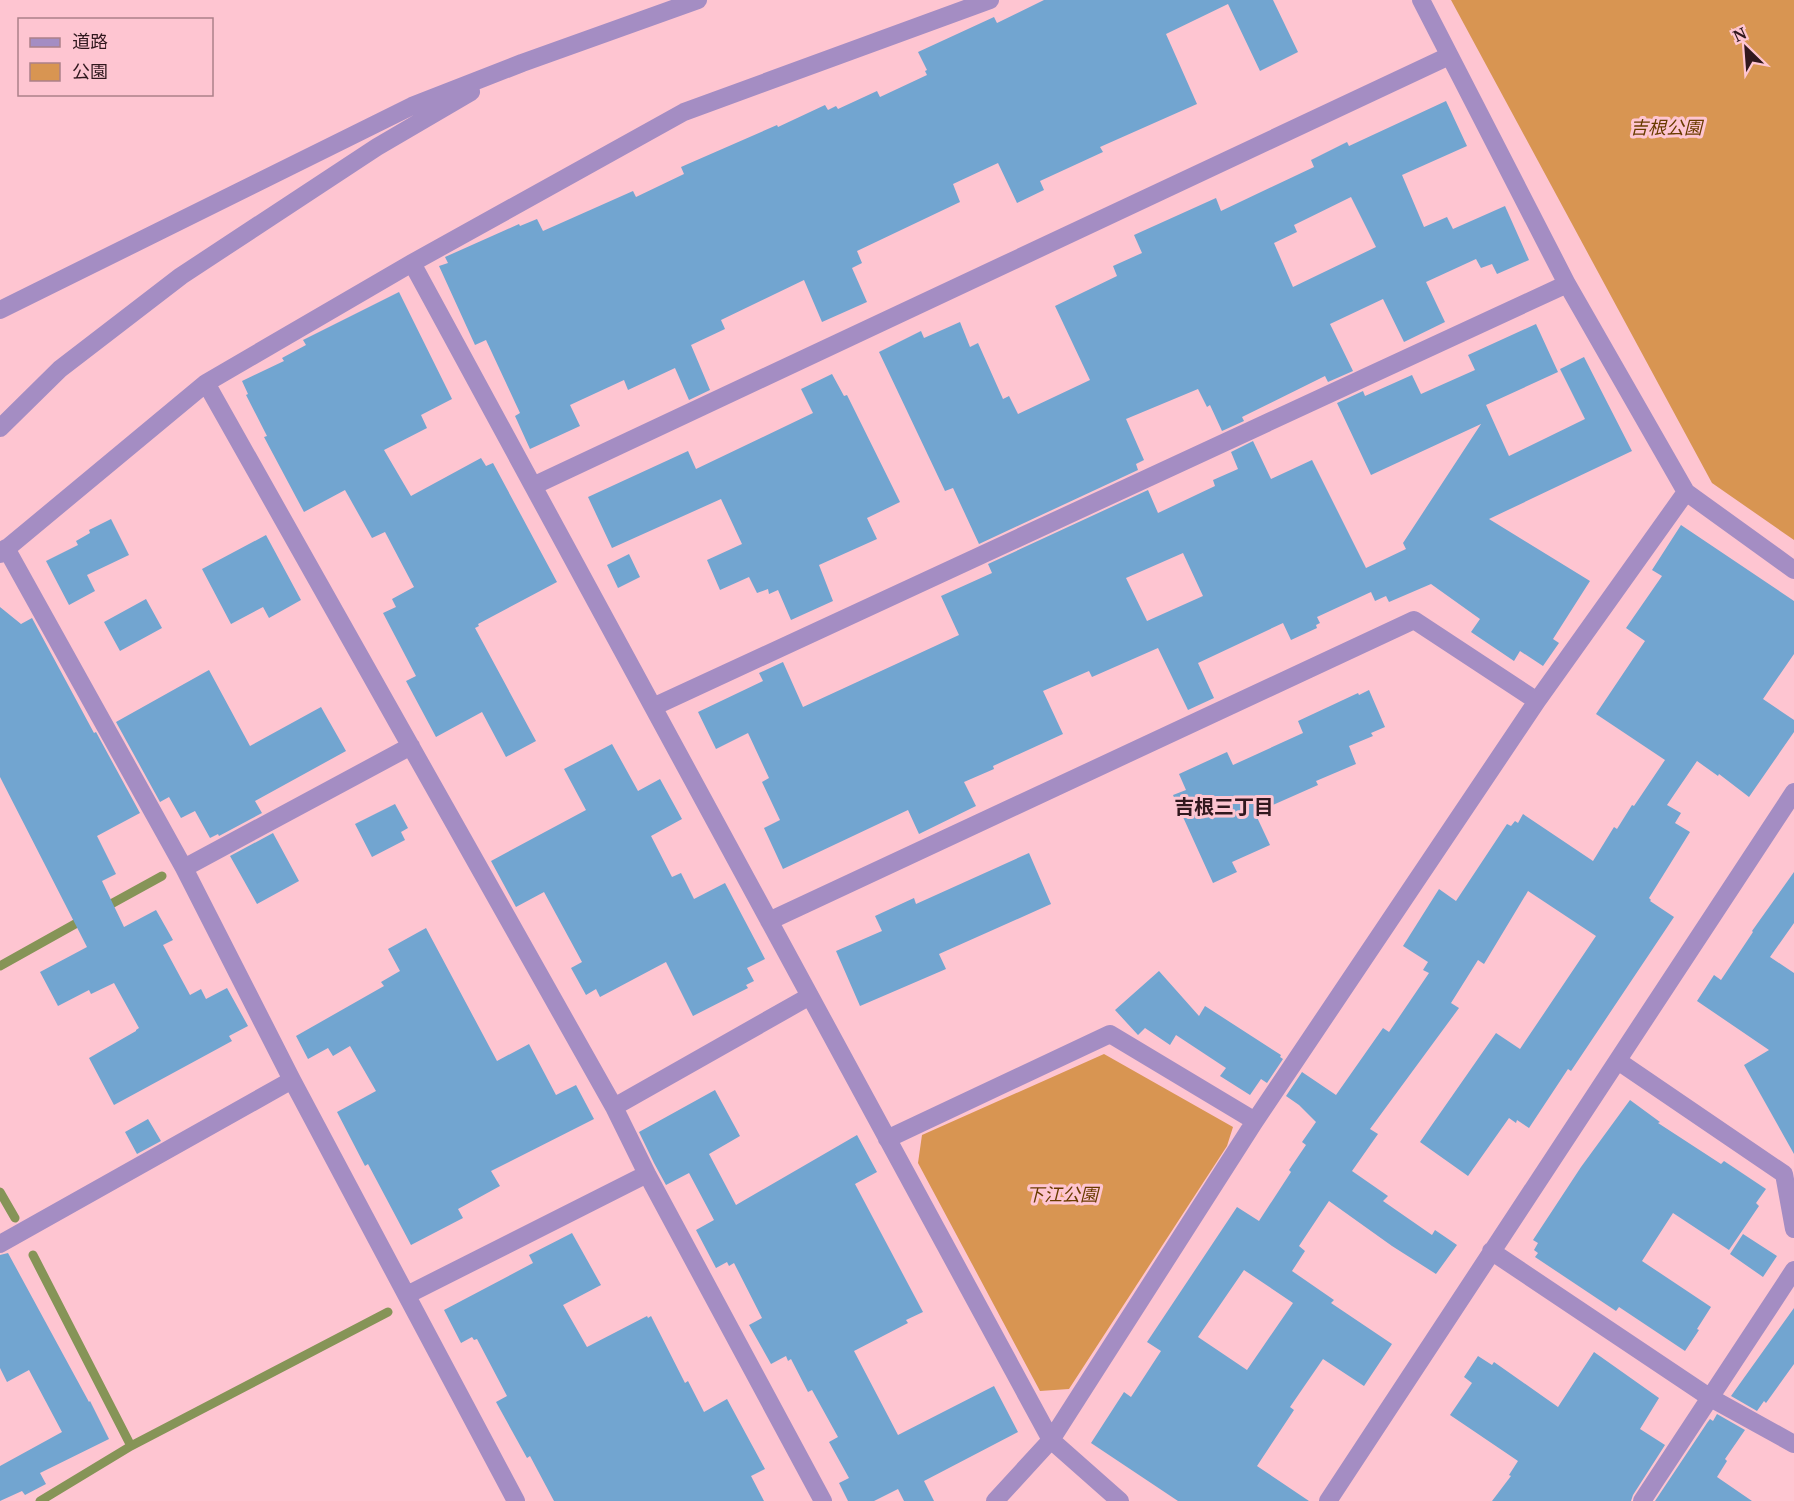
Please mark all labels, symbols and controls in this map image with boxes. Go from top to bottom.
legend [18,18,213,96]
north arrow [1716,18,1776,78]
text: N [1729,22,1750,47]
text: 道路 [72,29,108,53]
text: 公園 [72,59,108,83]
park label: 吉根公園 [1630,115,1705,139]
district label: 吉根三丁目 [1174,793,1274,820]
park label: 下江公園 [1026,1182,1101,1206]

